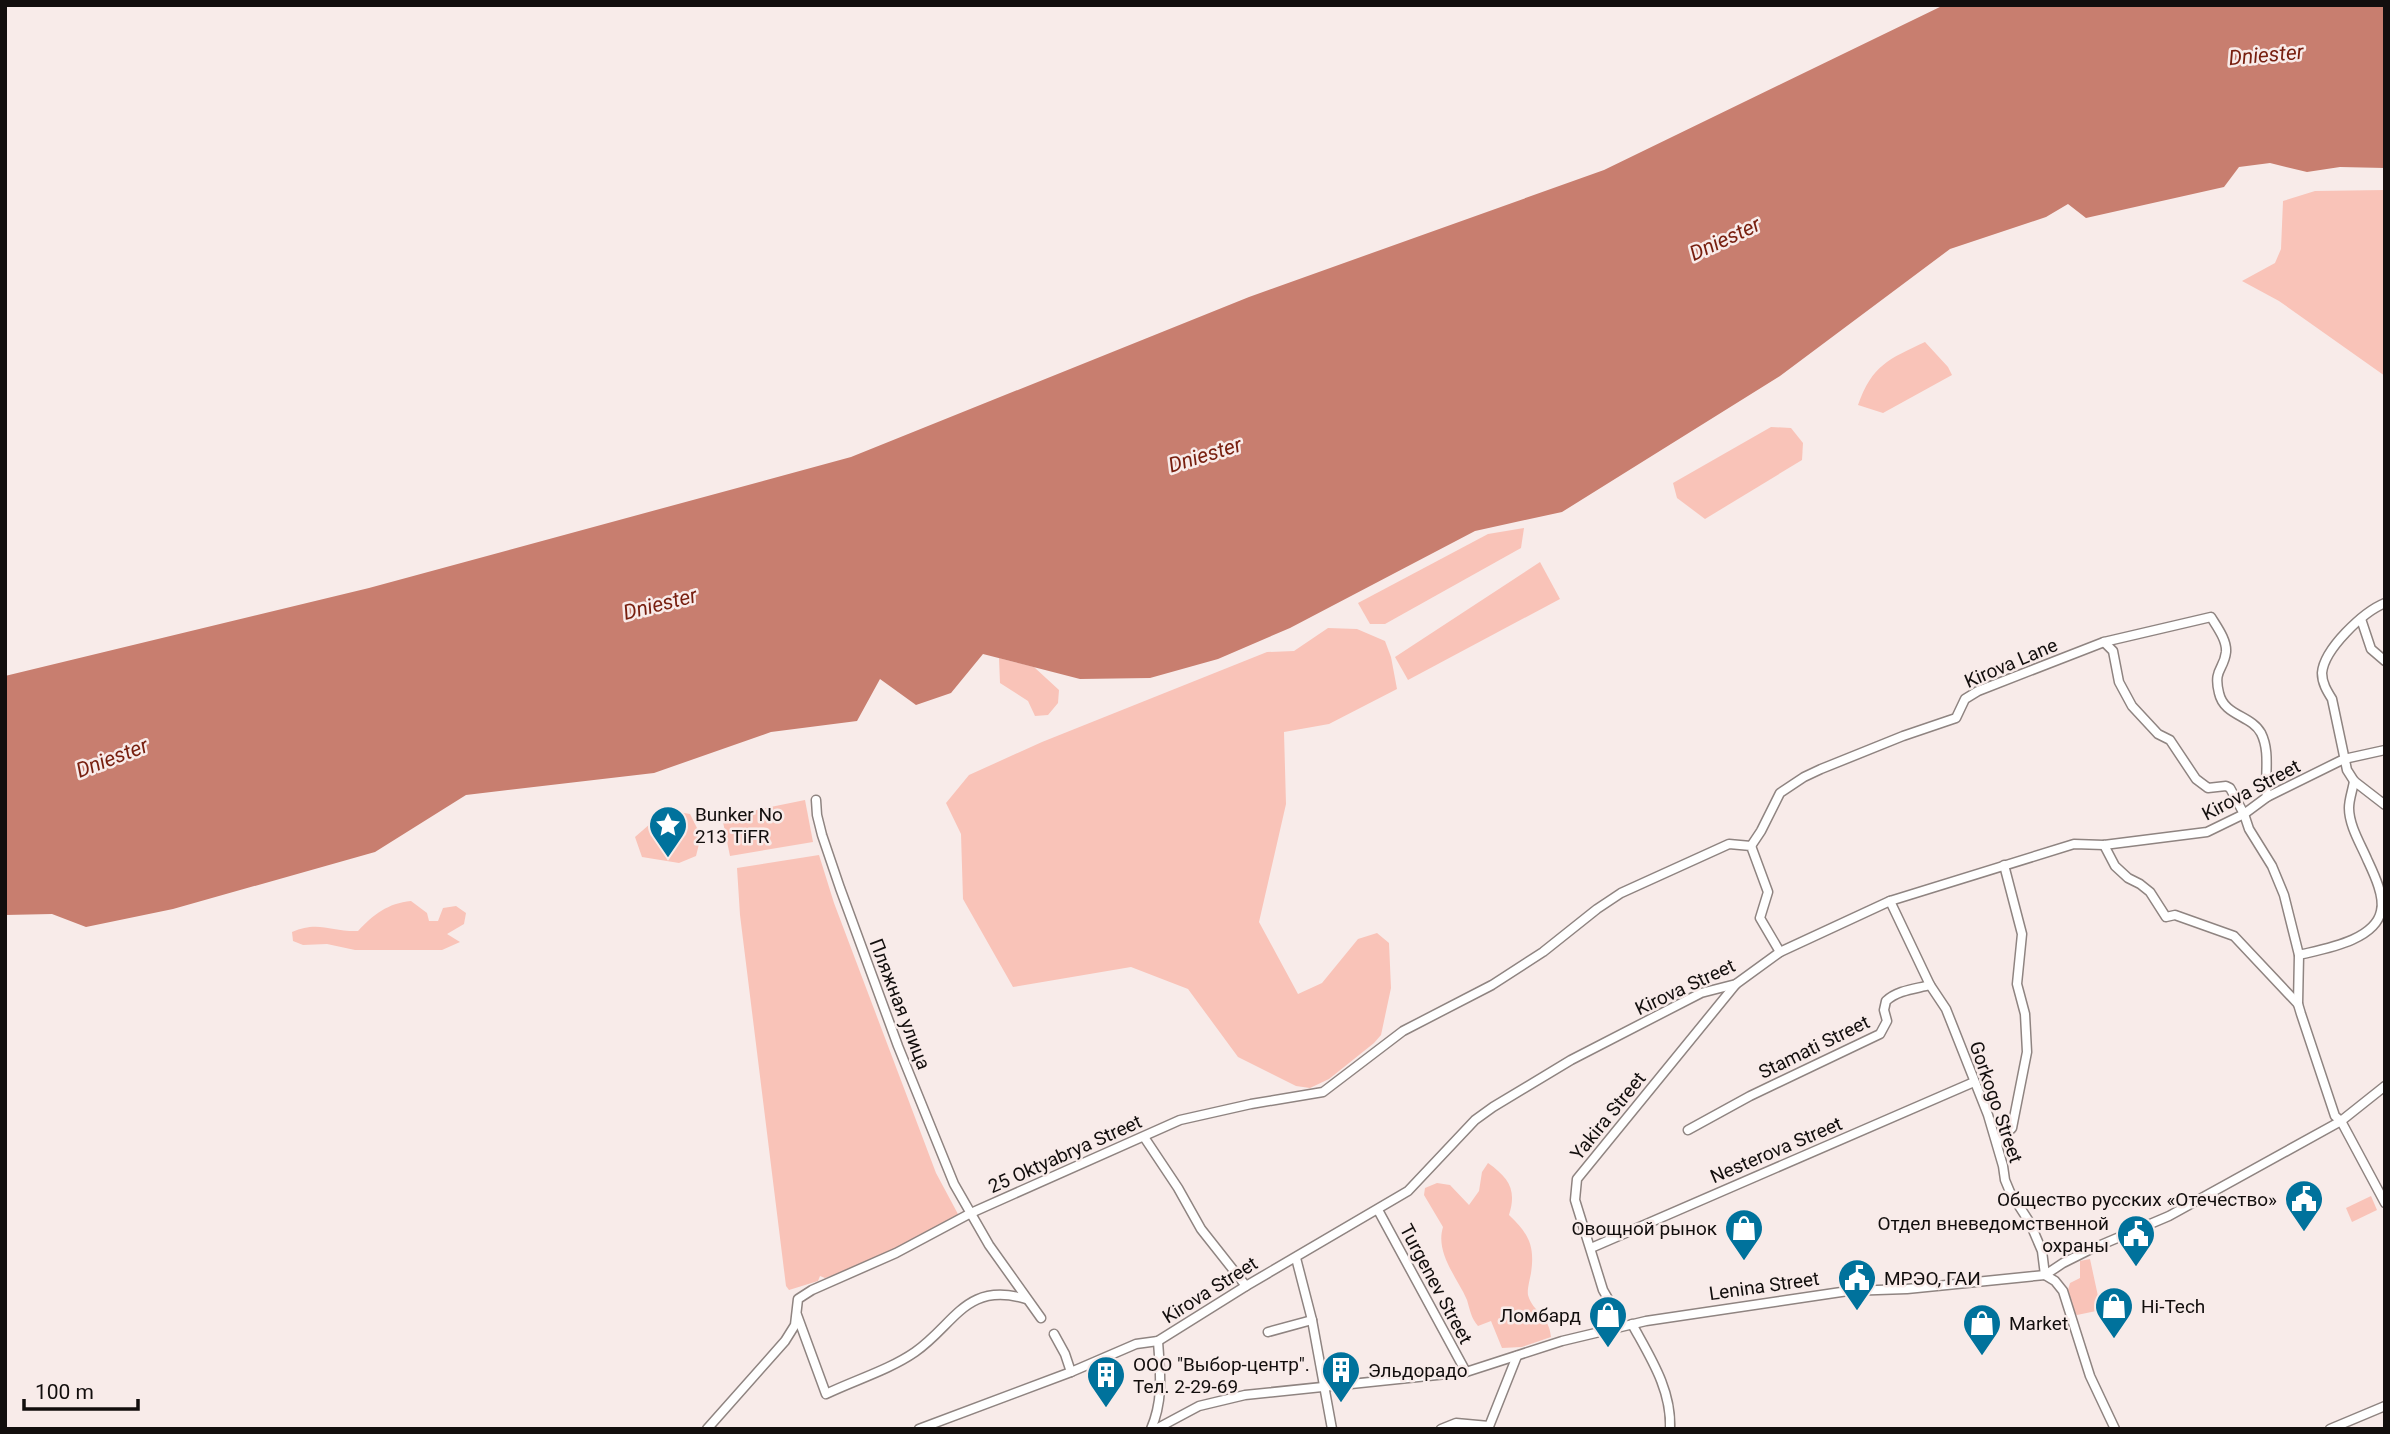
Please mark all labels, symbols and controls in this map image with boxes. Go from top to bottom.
water label: Dniester [2227,40,2306,70]
water label: Dniester [1686,212,1765,266]
water label: Dniester [1166,432,1246,477]
water label: Dniester [621,583,700,625]
street label: Kirova Lane [1961,633,2061,693]
water label: Dniester [73,733,152,783]
street label: Kirova Street [2198,755,2304,825]
place label: Bunker No 213 TiFR [695,803,783,848]
place icon: Bunker No 213 TiFR [647,804,689,859]
street label: Пляжная улица [865,935,935,1073]
street label: Kirova Street [1631,954,1739,1020]
street label: Stamati Street [1755,1010,1873,1084]
street label: Gorkogo Street [1964,1038,2028,1166]
street label: Yakira Street [1566,1067,1650,1165]
street label: 25 Oktyabrya Street [985,1110,1145,1198]
street label: Nesterova Street [1707,1112,1845,1188]
public building icon: Общество русских «Отечество» [2283,1178,2325,1233]
place label: Общество русских «Отечество» [1997,1188,2277,1211]
shop icon: Овощной рынок [1723,1207,1765,1262]
place label: Отдел вневедомственной охраны [1877,1212,2109,1257]
public building icon: Отдел вневедомственной охраны [2115,1213,2157,1268]
place label: Овощной рынок [1572,1217,1718,1240]
street label: Turgenev Street [1395,1220,1477,1348]
street label: Kirova Street [1158,1252,1262,1328]
public building icon: МРЭО, ГАИ [1836,1257,1878,1312]
street label: Lenina Street [1707,1267,1821,1305]
place label: МРЭО, ГАИ [1884,1267,1981,1290]
shop icon: Hi-Tech [2093,1285,2135,1340]
shop icon: Ломбард [1587,1294,1629,1349]
place label: Hi-Tech [2141,1295,2205,1318]
shop icon: Market [1961,1302,2003,1357]
place label: Ломбард [1500,1304,1581,1327]
place label: Market [2009,1312,2068,1335]
building icon: Эльдорадо [1320,1349,1362,1404]
place label: ООО "Выбор-центр". Тел. 2-29-69 [1133,1353,1310,1398]
building icon: ООО "Выбор-центр". Тел. 2-29-69 [1085,1354,1127,1409]
place label: Эльдорадо [1368,1359,1468,1382]
scale bar [24,1368,138,1412]
text: 100 m [35,1380,94,1404]

